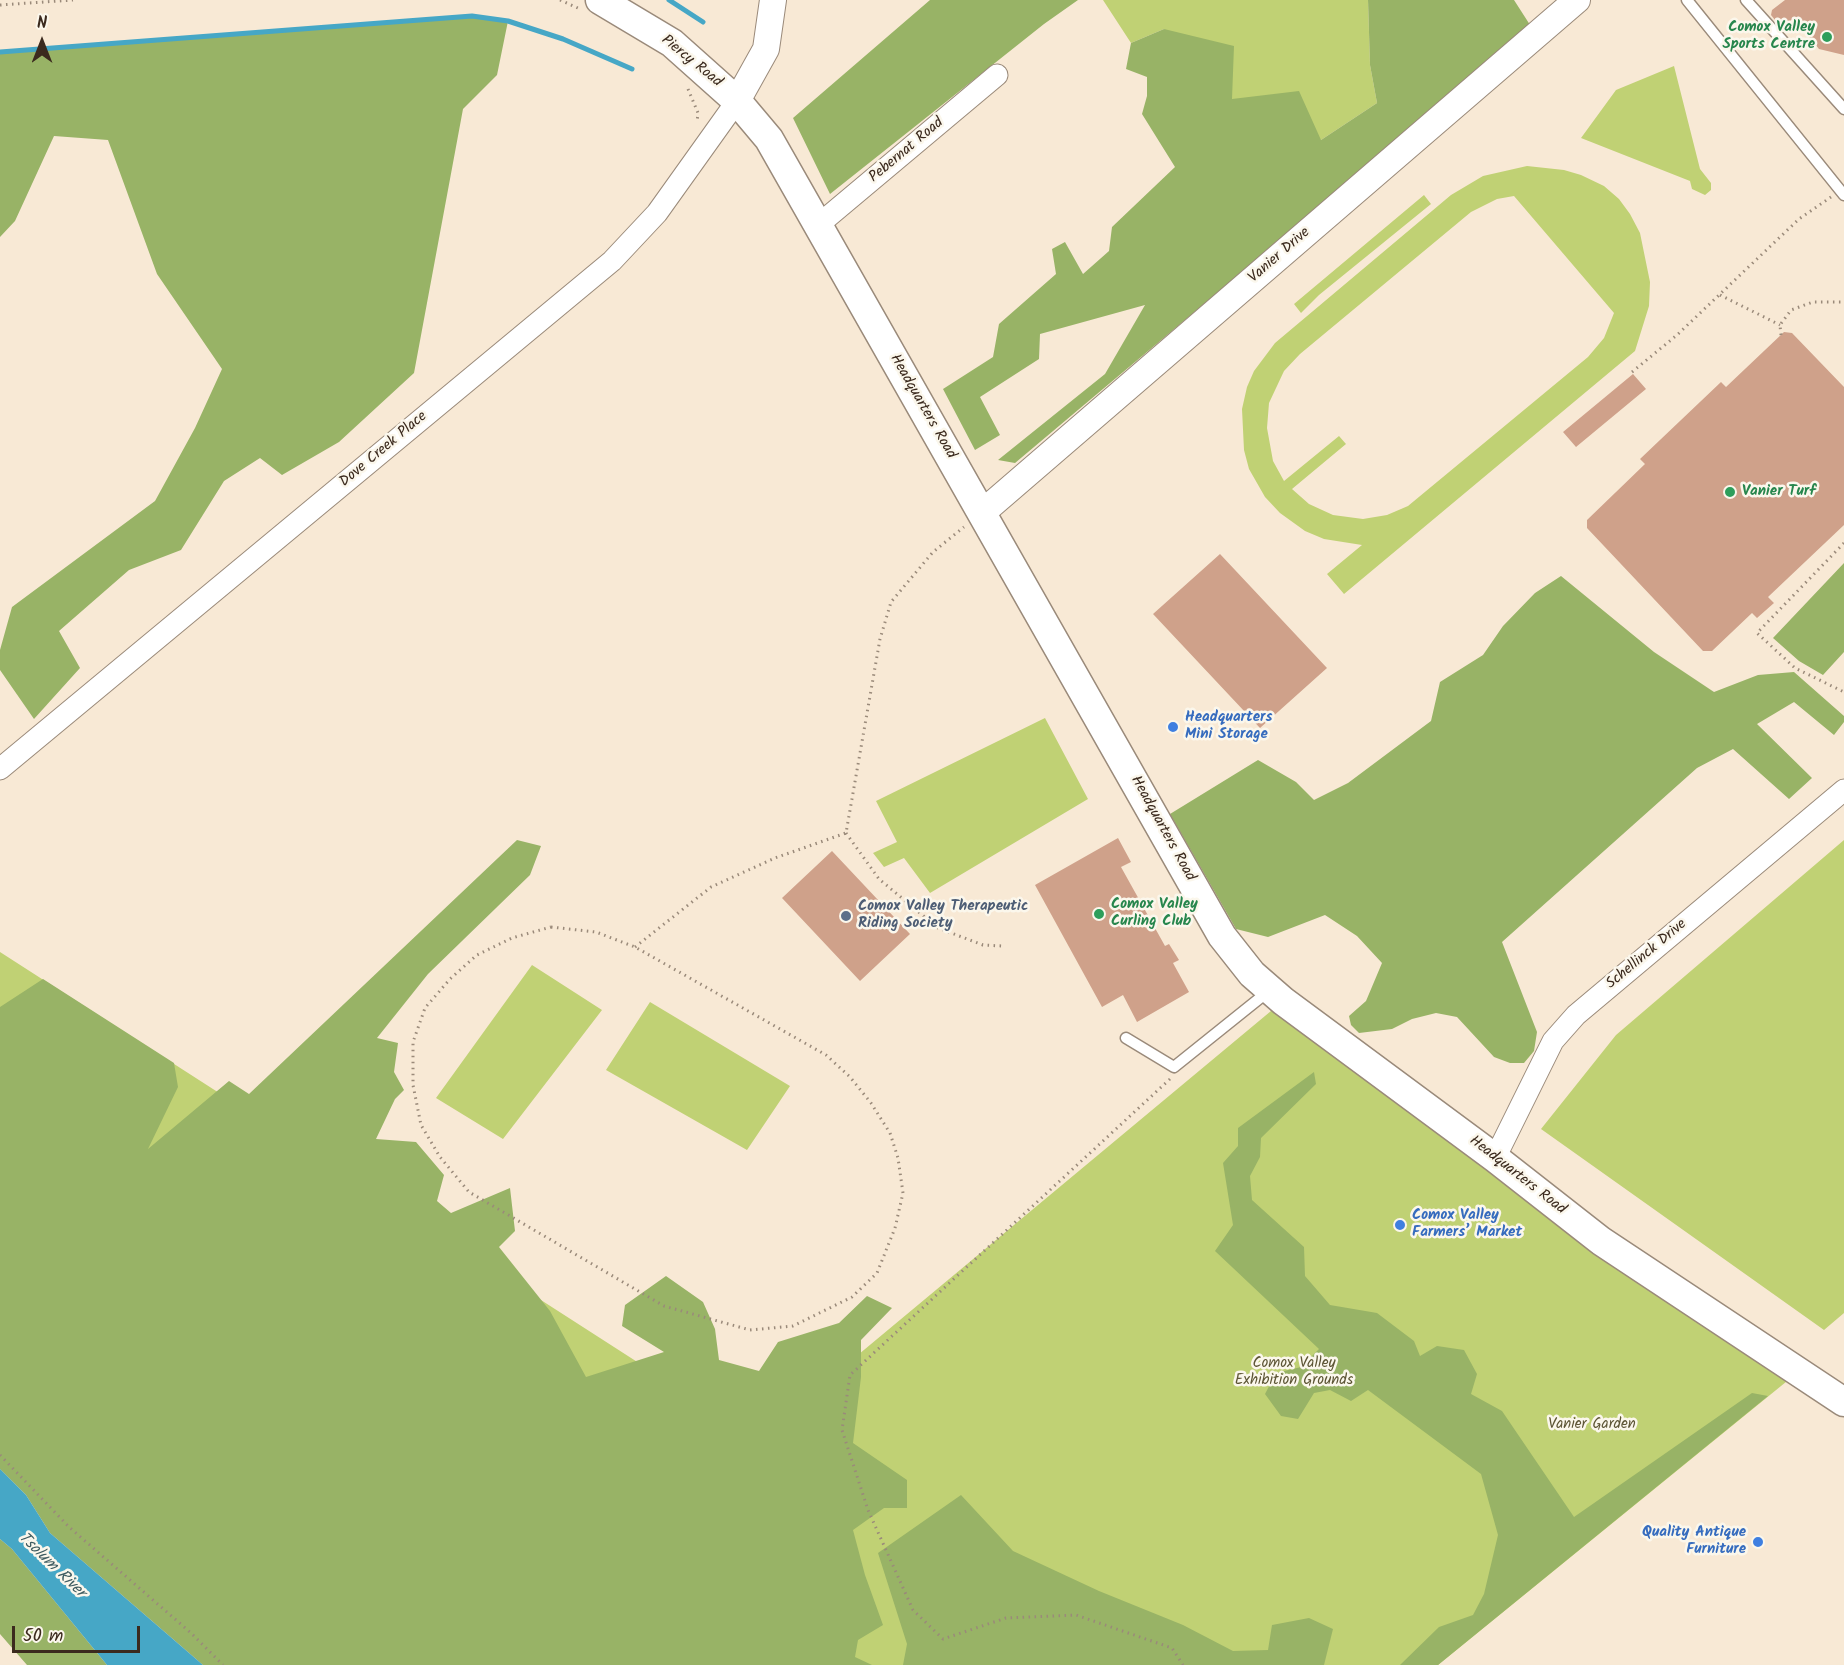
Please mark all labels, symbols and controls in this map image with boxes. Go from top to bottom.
text: N [37,11,47,36]
north arrow [12,12,72,72]
place label: Comox Valley Sports Centre [1722,19,1815,54]
marker: Comox Valley Sports Centre [1820,30,1834,44]
street label: Piercy Road [657,32,725,92]
street label: Pebernat Road [866,115,948,187]
street label: Vanier Drive [1246,224,1314,288]
street label: Headquarters Road [885,352,959,462]
street label: Dove Creek Place [337,408,431,492]
place label: Vanier Turf [1742,483,1816,501]
marker: Vanier Turf [1723,485,1737,499]
place label: Headquarters Mini Storage [1185,709,1272,744]
marker: Headquarters Mini Storage [1166,720,1180,734]
street label: Headquarters Road [1126,773,1198,885]
place label: Comox Valley Curling Club [1111,896,1198,931]
place label: Comox Valley Therapeutic Riding Society [858,898,1028,933]
marker: Comox Valley Curling Club [1092,907,1106,921]
marker: Comox Valley Therapeutic Riding Society [839,909,853,923]
street label: Schellinck Drive [1603,916,1691,994]
street label: Headquarters Road [1465,1133,1569,1219]
place label: Comox Valley Farmers’ Market [1412,1207,1522,1242]
marker: Comox Valley Farmers’ Market [1393,1218,1407,1232]
park label: Comox Valley Exhibition Grounds [1235,1355,1353,1390]
park label: Vanier Garden [1548,1416,1636,1434]
place label: Quality Antique Furniture [1642,1524,1746,1559]
water label: Tsolum River [13,1529,89,1603]
marker: Quality Antique Furniture [1751,1535,1765,1549]
scale bar [15,1614,142,1652]
text: 50 m [23,1622,63,1651]

